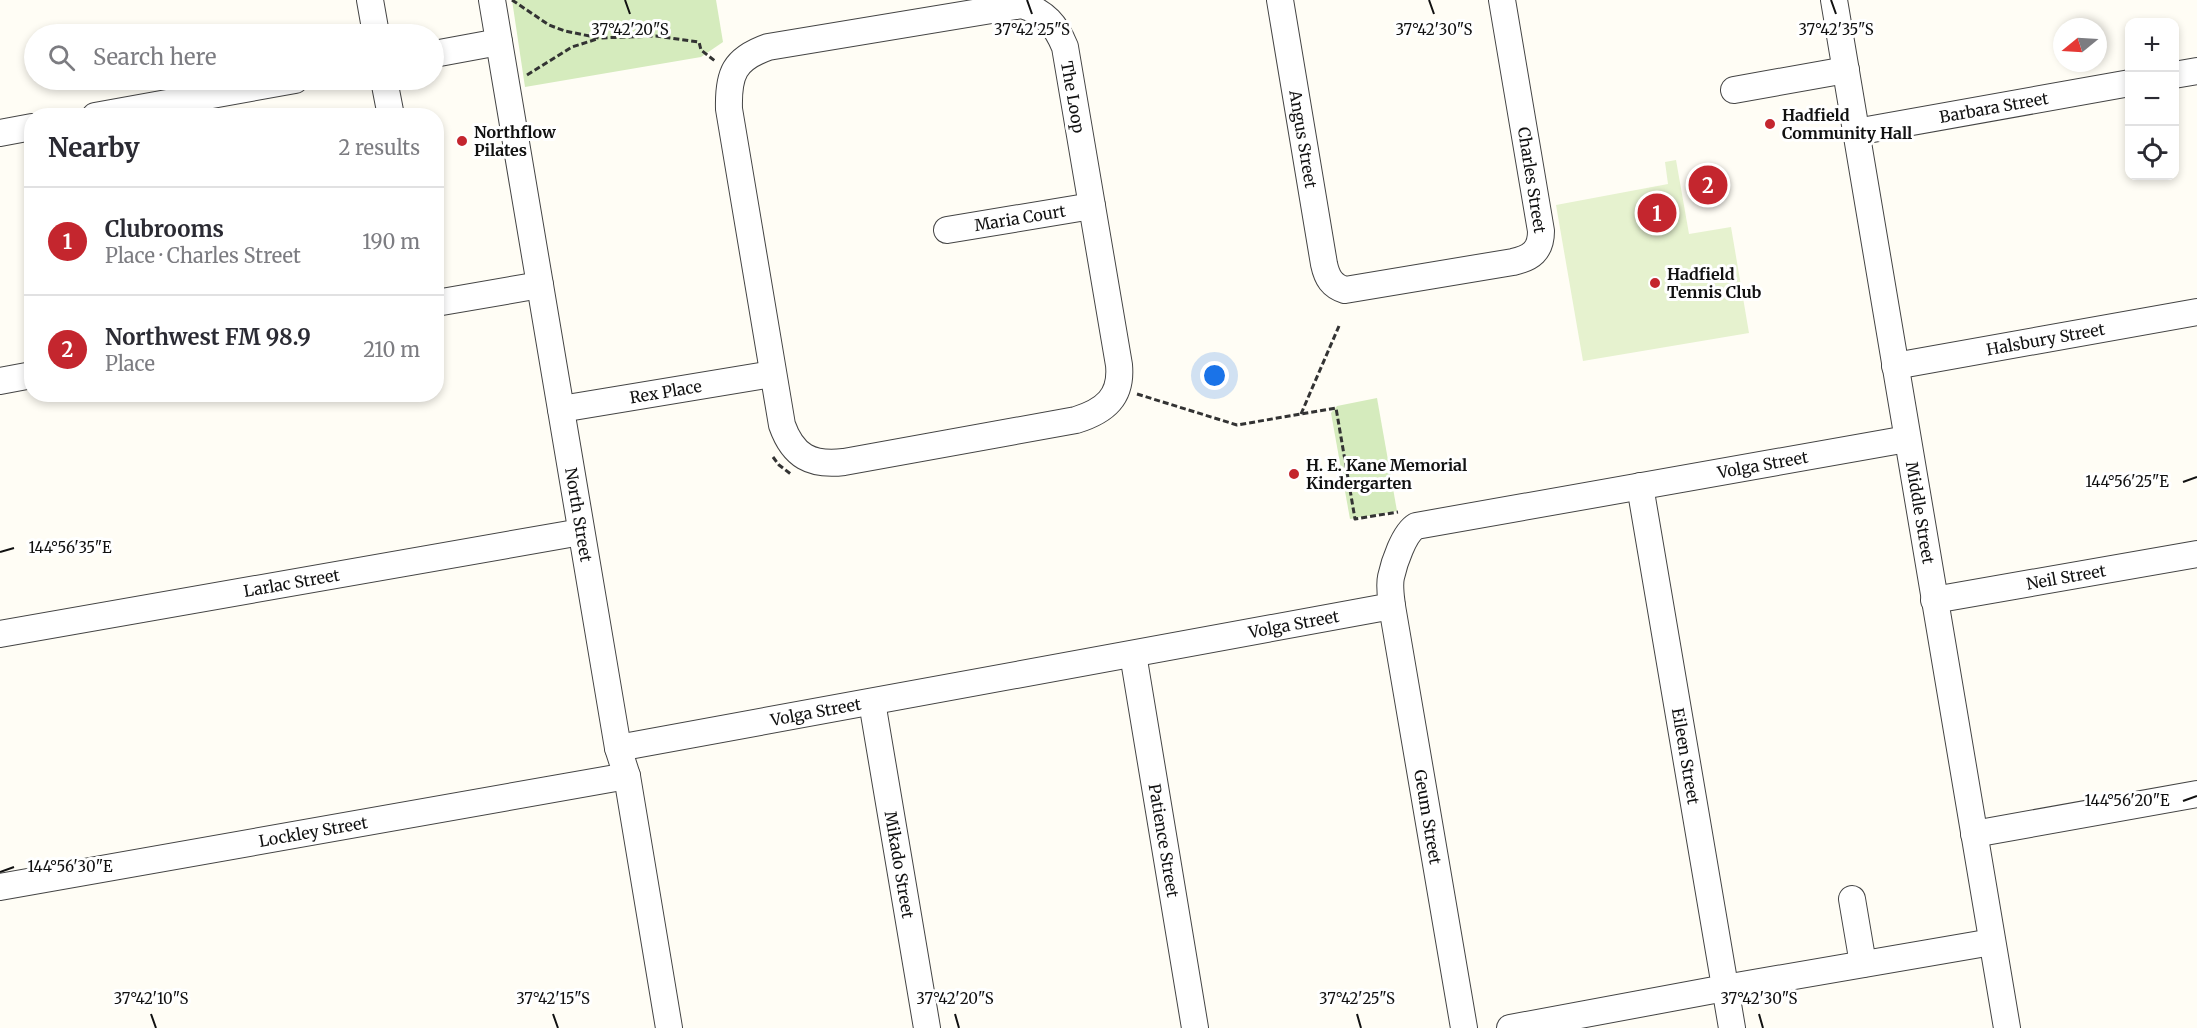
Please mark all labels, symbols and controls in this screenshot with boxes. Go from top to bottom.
north arrow [2053,18,2107,72]
map controls [2125,18,2179,180]
button: + [2125,18,2179,72]
text: 37°42'20"S [591,20,669,39]
text: 37°42'25"S [994,20,1070,39]
text: 37°42'30"S [1395,20,1473,39]
text: 37°42'35"S [1798,20,1874,39]
search box [24,24,444,90]
icon: search [45,41,78,74]
text: Search here [93,43,216,71]
street label: The Loop [1057,59,1089,135]
button: − [2125,72,2179,126]
street label: Angus Street [1285,88,1321,190]
street label: Barbara Street [1938,88,2051,127]
place label: Hadfield Community Hall [1782,105,1912,143]
marker: Hadfield Community Hall [1763,117,1777,131]
place label: Northflow Pilates [474,122,556,160]
street label: Charles Street [1514,125,1550,235]
button: locate [2125,126,2179,180]
text: Nearby [48,131,140,164]
marker: Northflow Pilates [455,134,469,148]
text: 2 results [338,135,420,160]
pin: 2 [1688,162,1728,207]
pin: 1 [1638,190,1676,236]
street label: Maria Court [973,200,1068,235]
text: Clubrooms [105,215,224,243]
text: 1 [63,229,72,254]
text: 190 m [362,229,420,254]
text: Place · Charles Street [105,243,301,268]
place label: Hadfield Tennis Club [1667,264,1761,302]
marker: Hadfield Tennis Club [1648,276,1662,290]
street label: Halsbury Street [1985,319,2107,359]
text: Northwest FM 98.9 [105,323,311,351]
text: 2 [62,337,73,362]
text: 210 m [363,337,420,362]
text: Place [105,351,155,376]
your location [1200,361,1229,390]
street label: Rex Place [628,376,703,407]
street label: Volga Street [1715,447,1810,483]
place label: H. E. Kane Memorial Kindergarten [1306,455,1467,493]
street label: Middle Street [1902,460,1939,566]
street label: North Street [561,466,597,564]
marker: H. E. Kane Memorial Kindergarten [1287,467,1301,481]
text: 144°56'25"E [2085,472,2169,491]
text: 144°56'35"E [29,538,112,557]
street label: Neil Street [2025,560,2108,594]
street label: Larlac Street [242,564,342,601]
street label: Volga Street [1246,606,1341,642]
street label: Volga Street [768,693,863,730]
street label: Eileen Street [1668,706,1704,807]
street label: Geum Street [1410,768,1446,867]
street label: Patience Street [1145,782,1183,900]
text: 144°56'20"E [2084,791,2170,810]
street label: Mikado Street [881,810,918,921]
street label: Lockley Street [257,812,370,851]
text: 144°56'30"E [28,857,113,876]
text: 37°42'10"S [114,989,188,1008]
text: 37°42'15"S [516,989,590,1008]
text: 37°42'20"S [916,989,994,1008]
text: 37°42'25"S [1319,989,1395,1008]
text: 37°42'30"S [1720,989,1798,1008]

